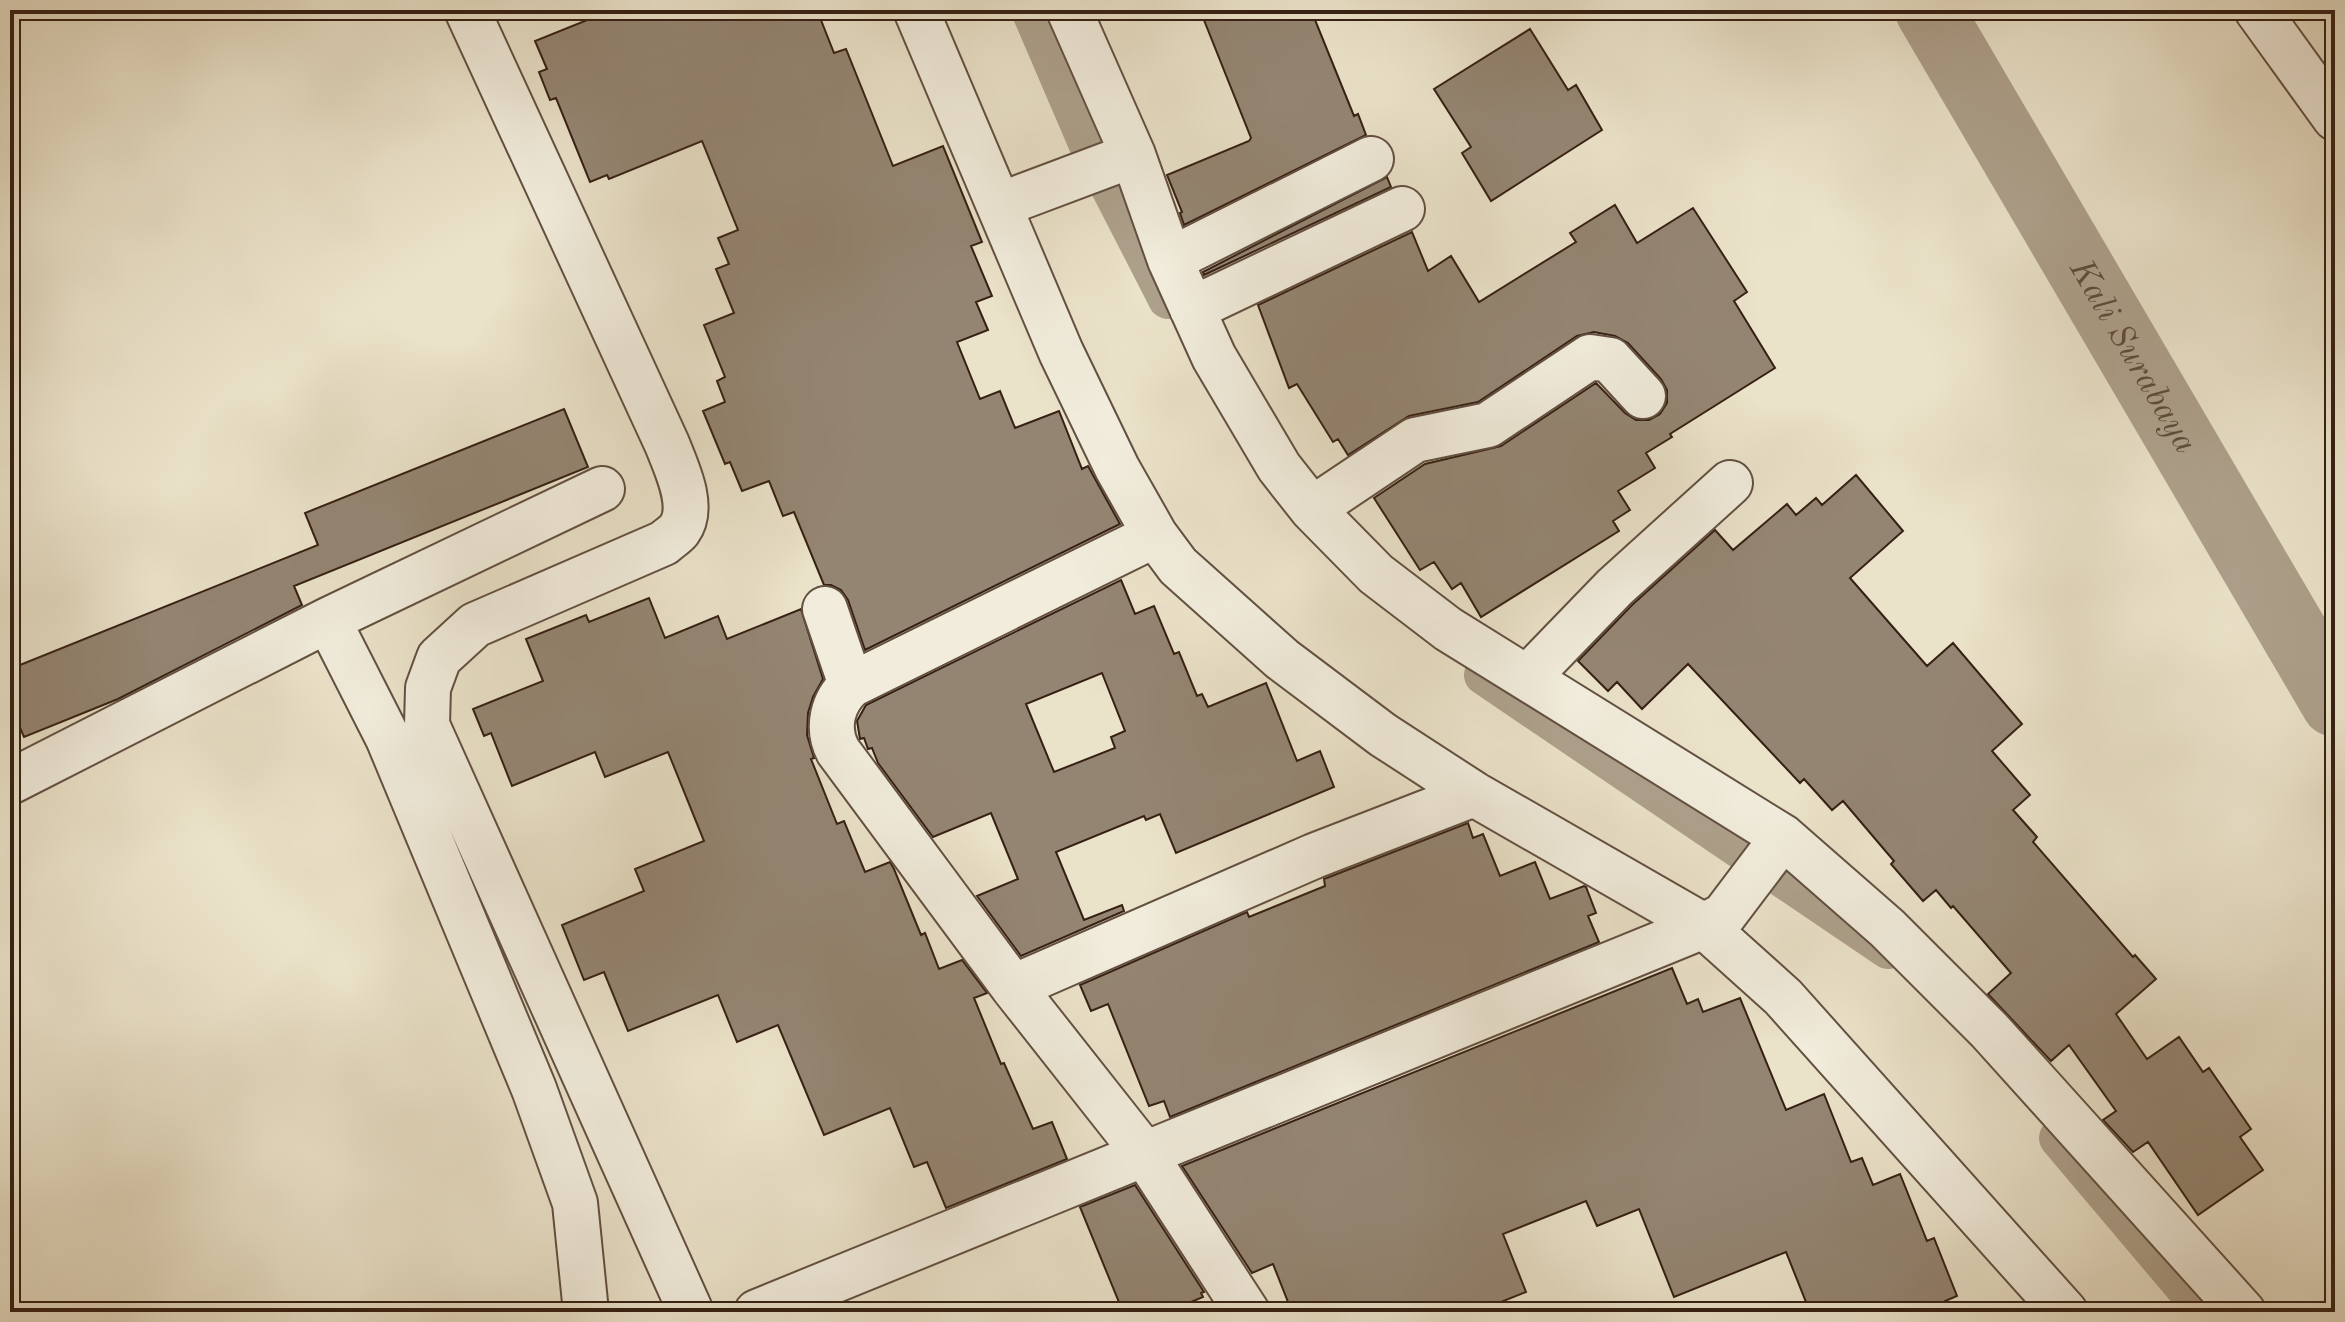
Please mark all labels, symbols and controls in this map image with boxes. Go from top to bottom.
water label: Kali Surabaya [2062,253,2202,460]

